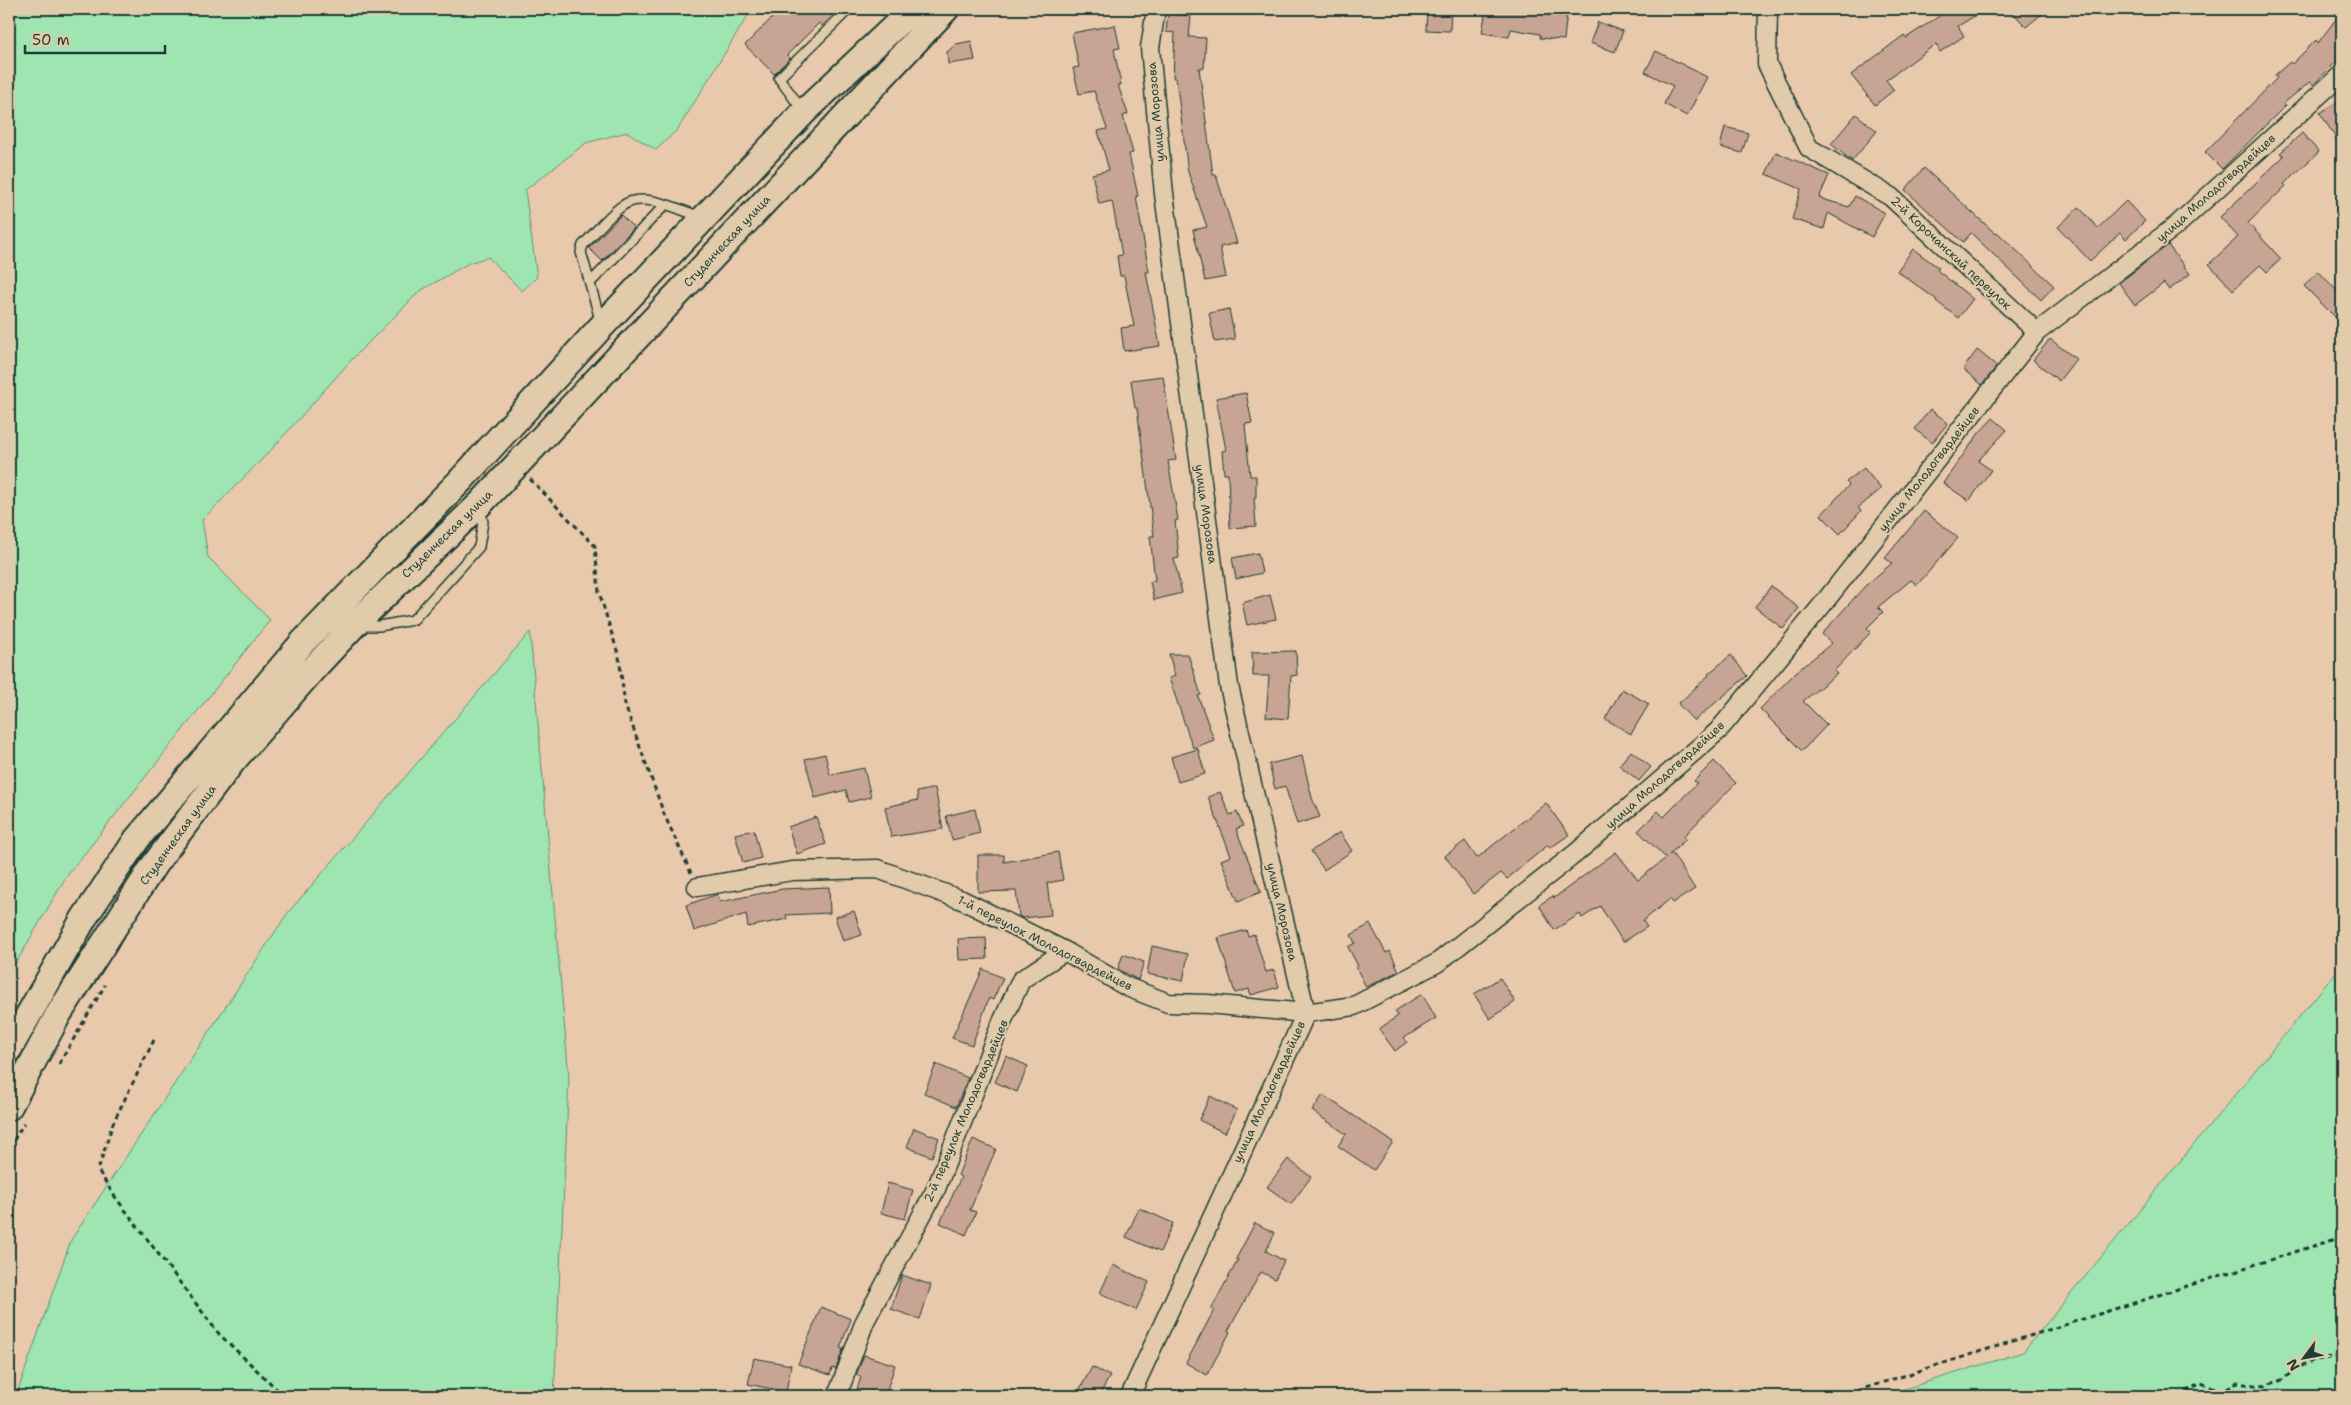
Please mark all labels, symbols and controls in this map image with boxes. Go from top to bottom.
scale bar [25,22,165,54]
text: 50 m [32,30,70,50]
street label: улица Морозова [1144,61,1168,163]
street label: улица Молодогвардейцев [2153,130,2279,246]
street label: Студенческая улица [680,191,774,290]
street label: 2-й Корочанский переулок [1887,193,2015,314]
street label: улица Молодогвардейцев [1875,403,1983,535]
street label: улица Морозова [1191,463,1221,565]
street label: Студенческая улица [398,486,496,582]
street label: улица Молодогвардейцев [1602,717,1728,833]
street label: Студенческая улица [136,781,220,888]
street label: улица Морозова [1263,861,1301,963]
street label: 1-й переулок Молодогвардейцев [955,892,1135,994]
street label: 2-й переулок Молодогвардейцев [920,1017,1012,1205]
street label: улица Молодогвардейцев [1229,1018,1309,1166]
north arrow [2278,1332,2328,1382]
text: N [2282,1355,2304,1374]

